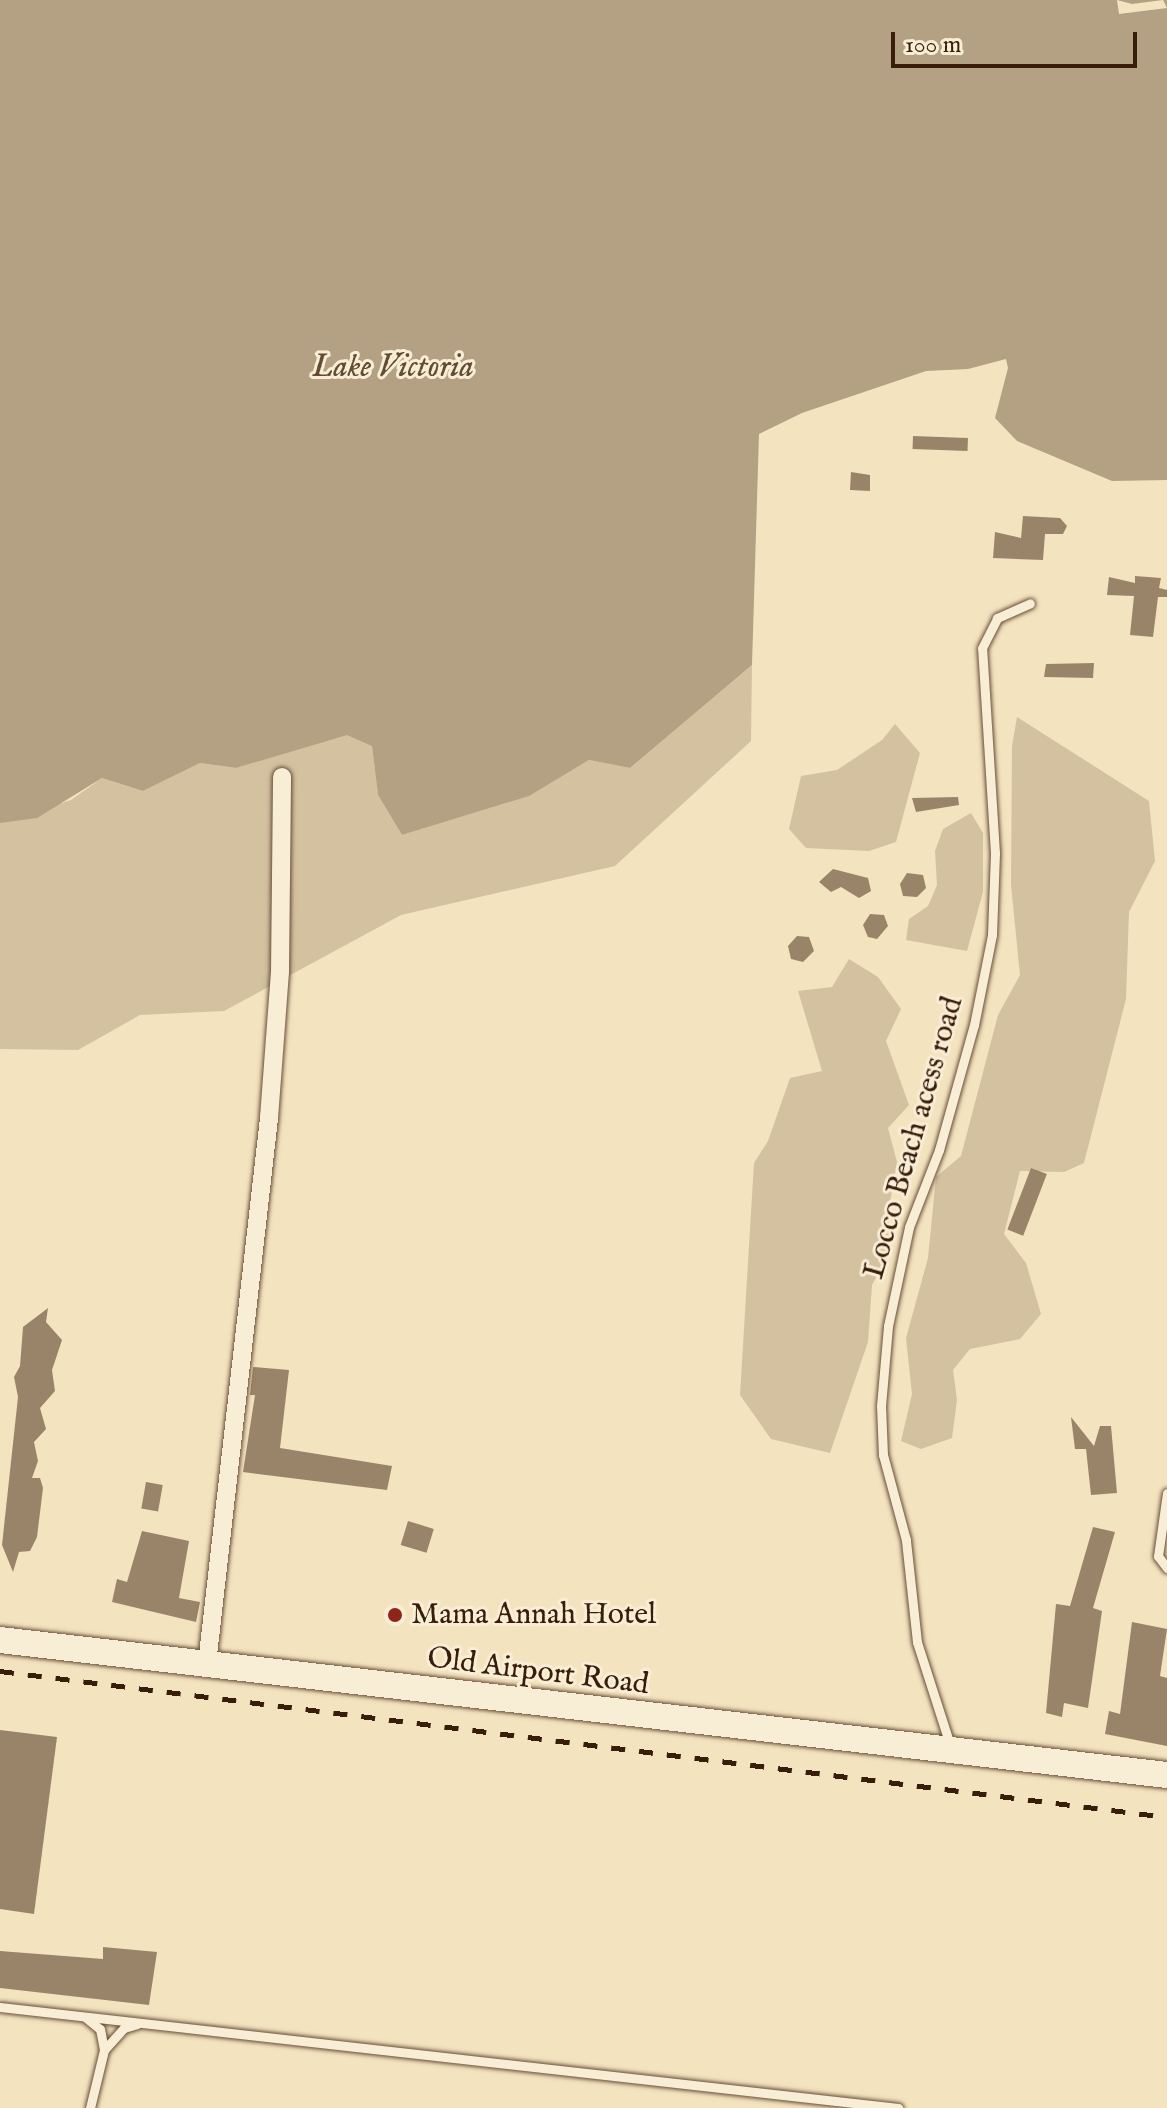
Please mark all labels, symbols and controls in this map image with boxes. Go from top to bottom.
scale bar [895,16,1141,66]
text: 100 m [905,30,961,61]
water label: Lake Victoria [312,349,474,387]
street label: Locco Beach acess road [857,993,971,1283]
place label: Mama Annah Hotel [411,1597,656,1633]
marker: Mama Annah Hotel [386,1606,404,1624]
street label: Old Airport Road [425,1641,651,1703]

